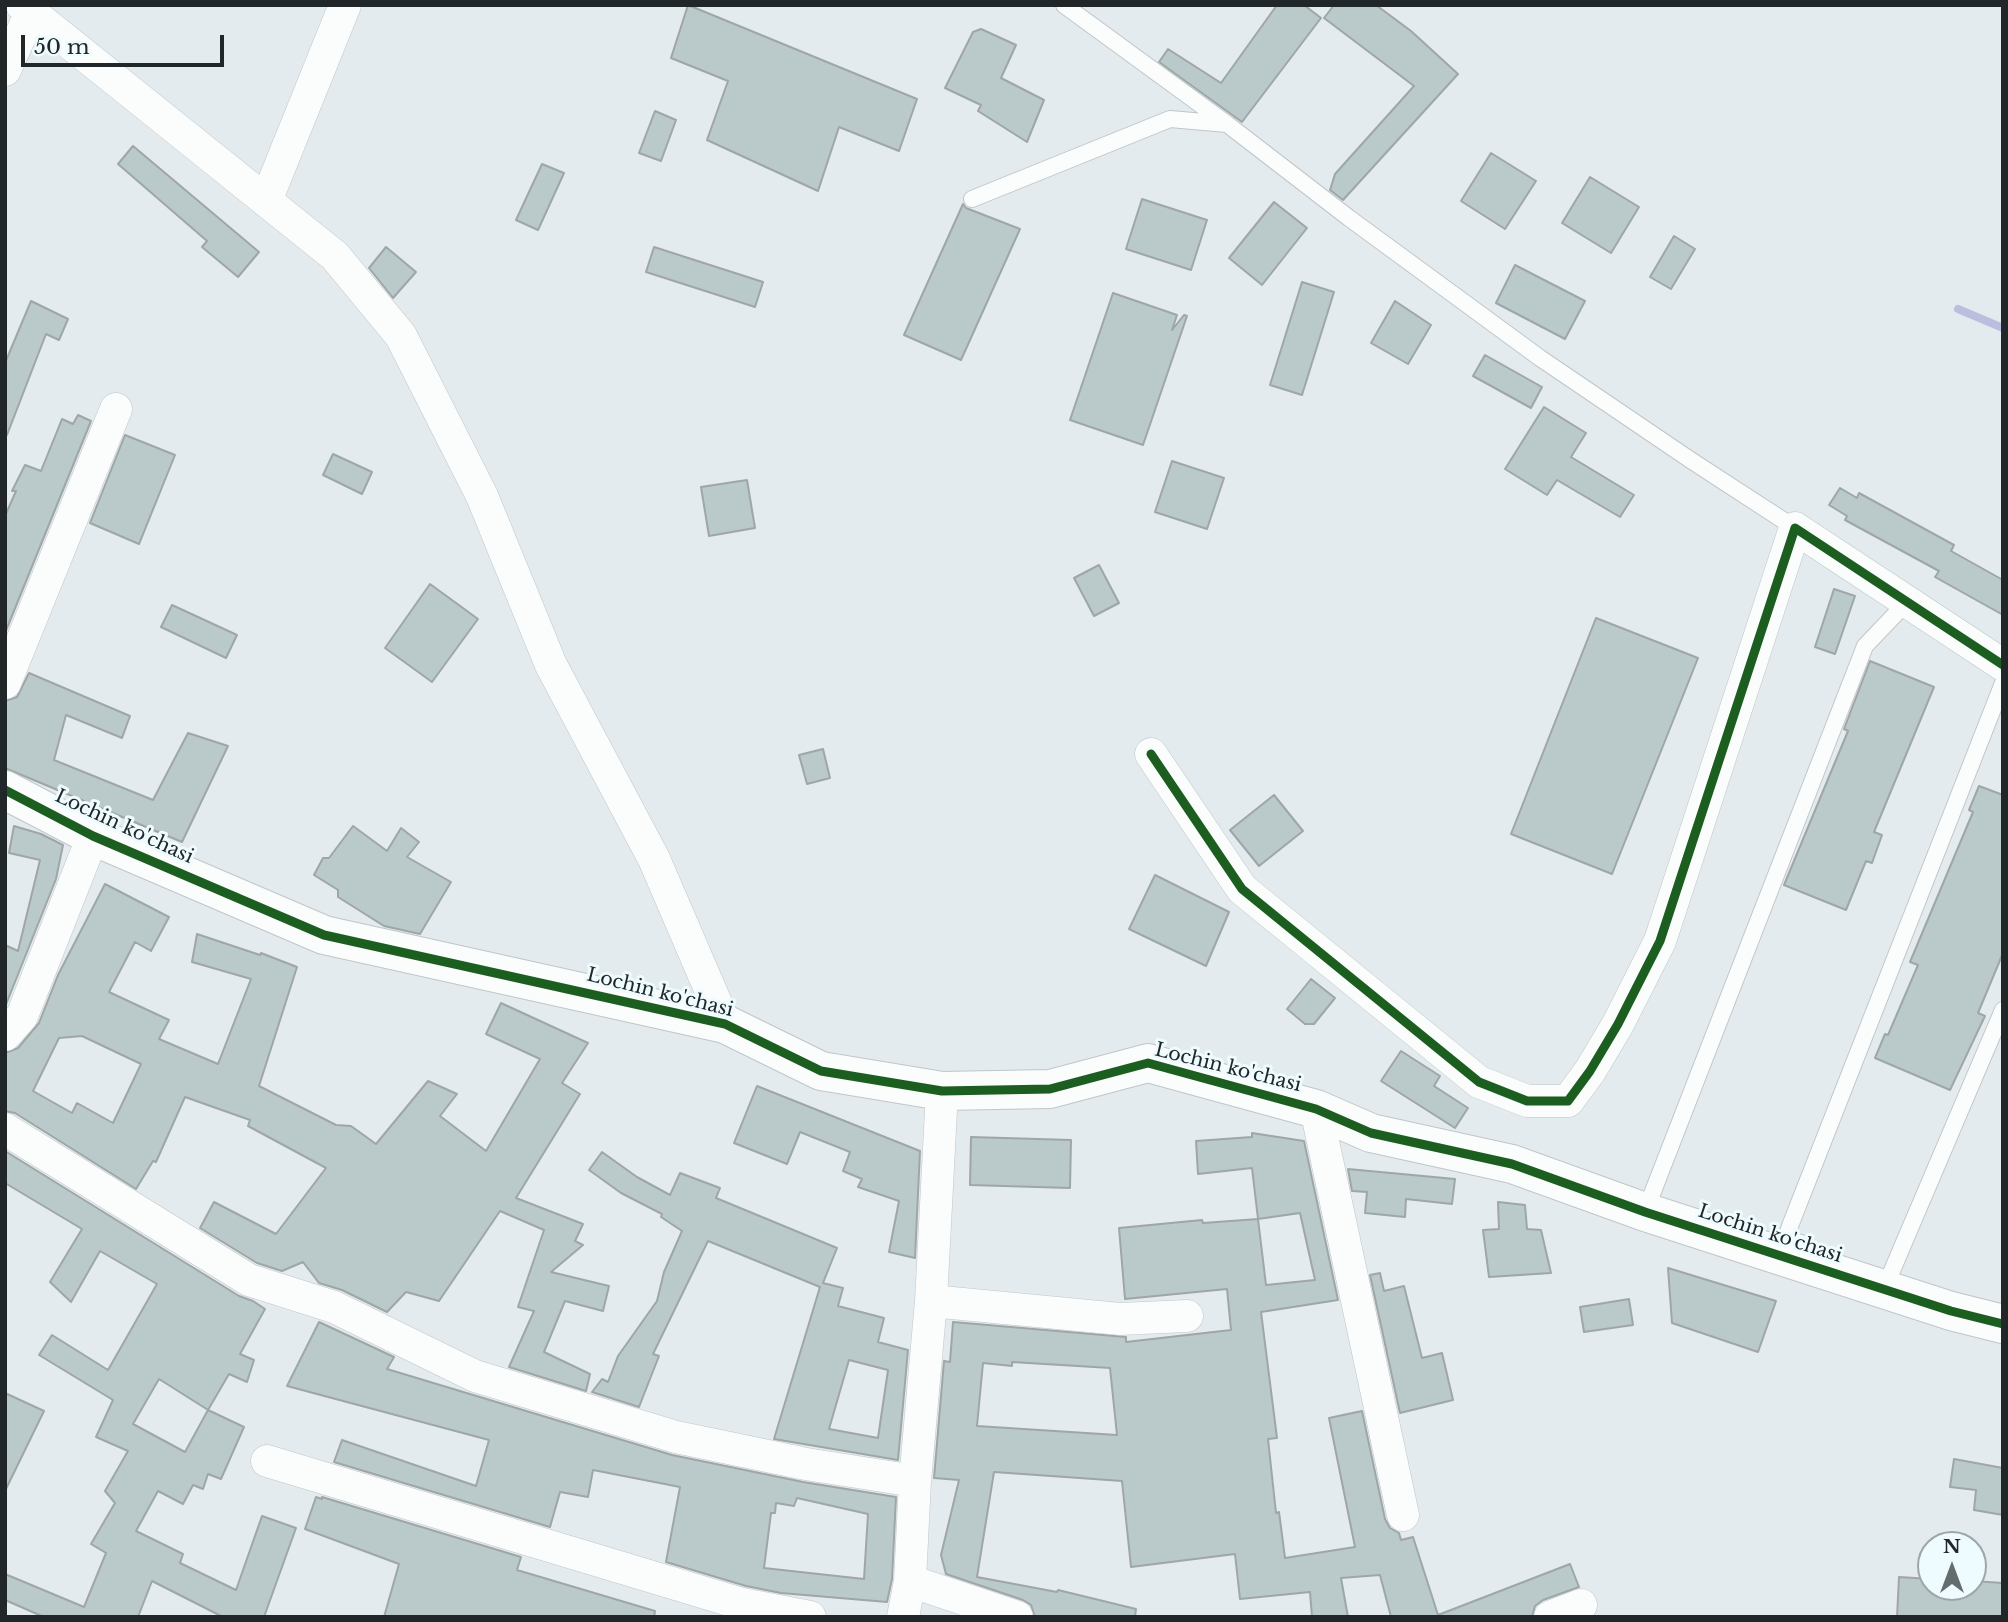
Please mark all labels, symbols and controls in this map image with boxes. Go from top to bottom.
scale bar [24,21,228,65]
text: 50 m [34,34,89,60]
street label: Lochin ko'chasi [51,785,197,869]
street label: Lochin ko'chasi [584,964,736,1022]
street label: Lochin ko'chasi [1152,1039,1304,1097]
street label: Lochin ko'chasi [1695,1200,1845,1268]
north arrow [1917,1531,1987,1601]
text: N [1943,1535,1961,1558]

